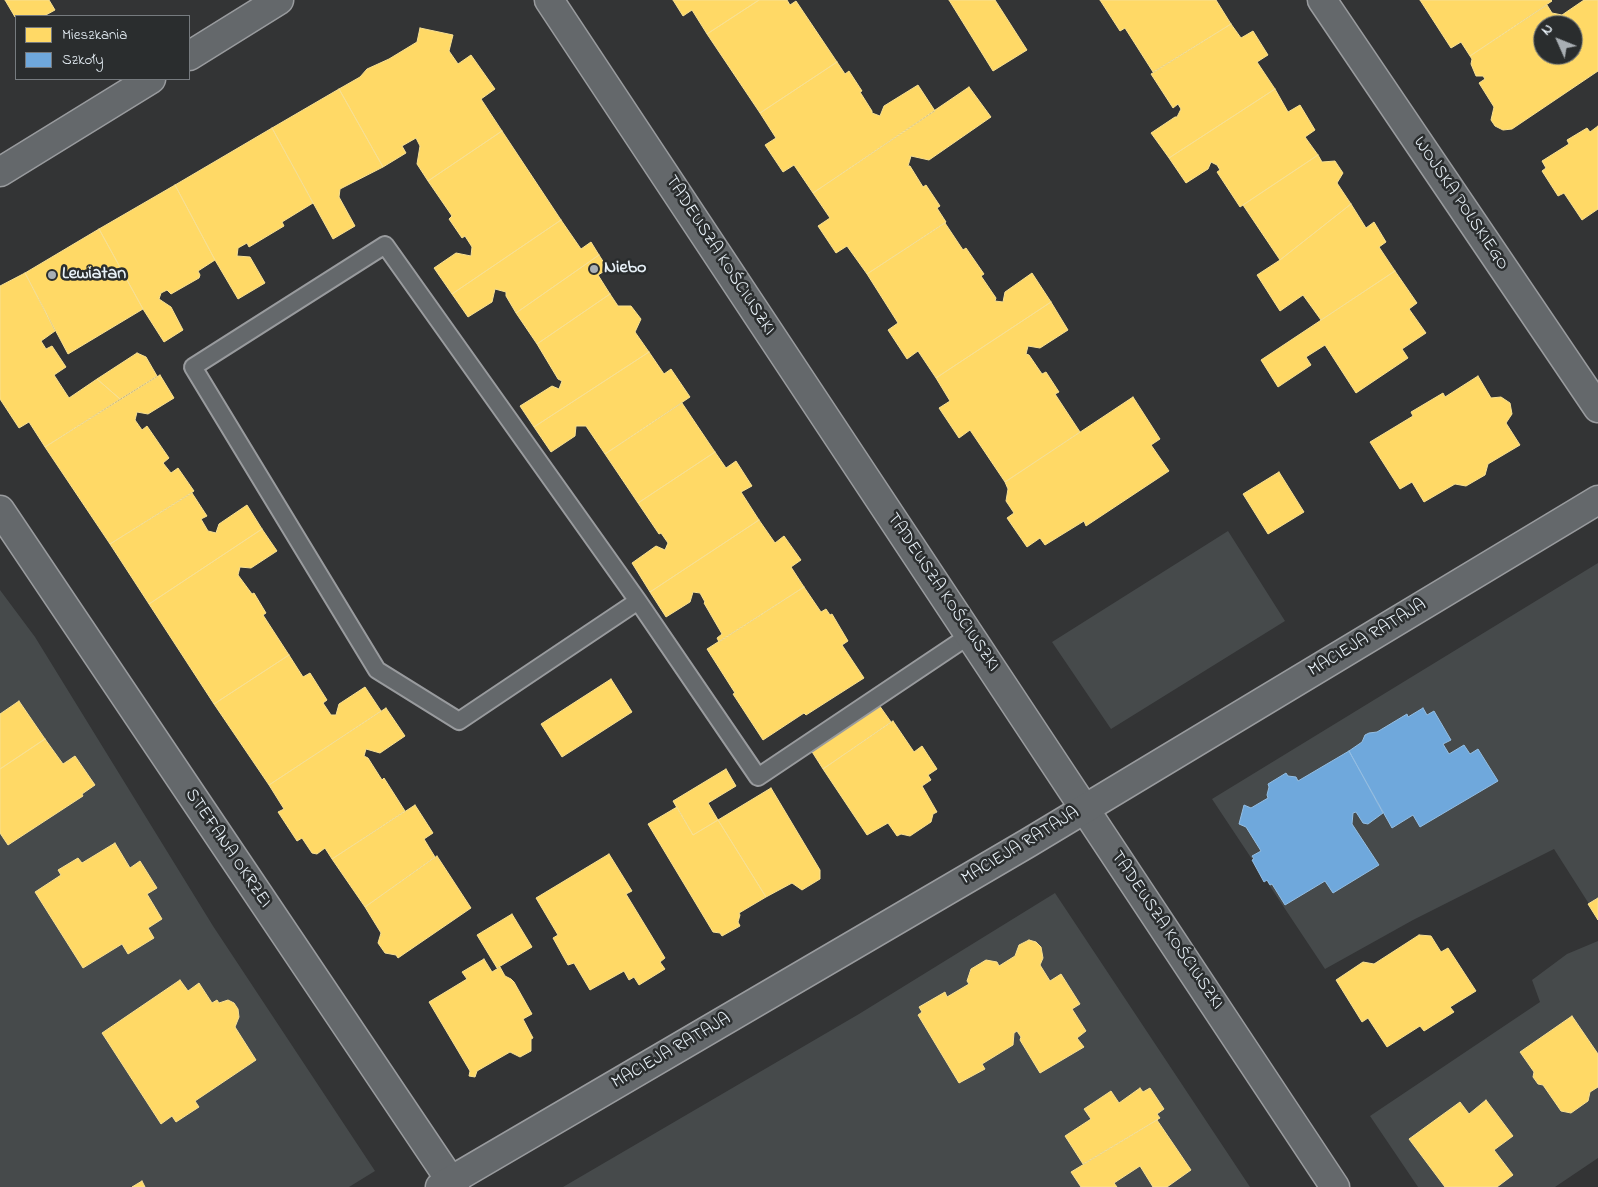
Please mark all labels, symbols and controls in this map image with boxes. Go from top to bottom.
legend [15,15,190,80]
north arrow [1533,15,1583,65]
text: N [1537,19,1558,41]
text: Mieszkania [62,24,127,46]
text: Szkoły [62,49,104,71]
street label: WOJSKA POLSKIEGO [1407,133,1513,275]
street label: TADEUSZA KOŚCIUSZKI [659,172,779,340]
place label: Niebo [604,258,646,280]
marker: Niebo [588,263,600,275]
place label: Lewiatan [62,264,126,286]
marker: Lewiatan [46,269,58,281]
street label: TADEUSZA KOŚCIUSZKI [881,510,1003,676]
street label: MACIEJA RATAJA [1305,595,1431,683]
street label: STEFANA OKRZEI [179,785,275,913]
street label: MACIEJA RATAJA [958,803,1084,891]
street label: TADEUSZA KOŚCIUSZKI [1105,848,1227,1014]
street label: MACIEJA RATAJA [609,1009,735,1095]

